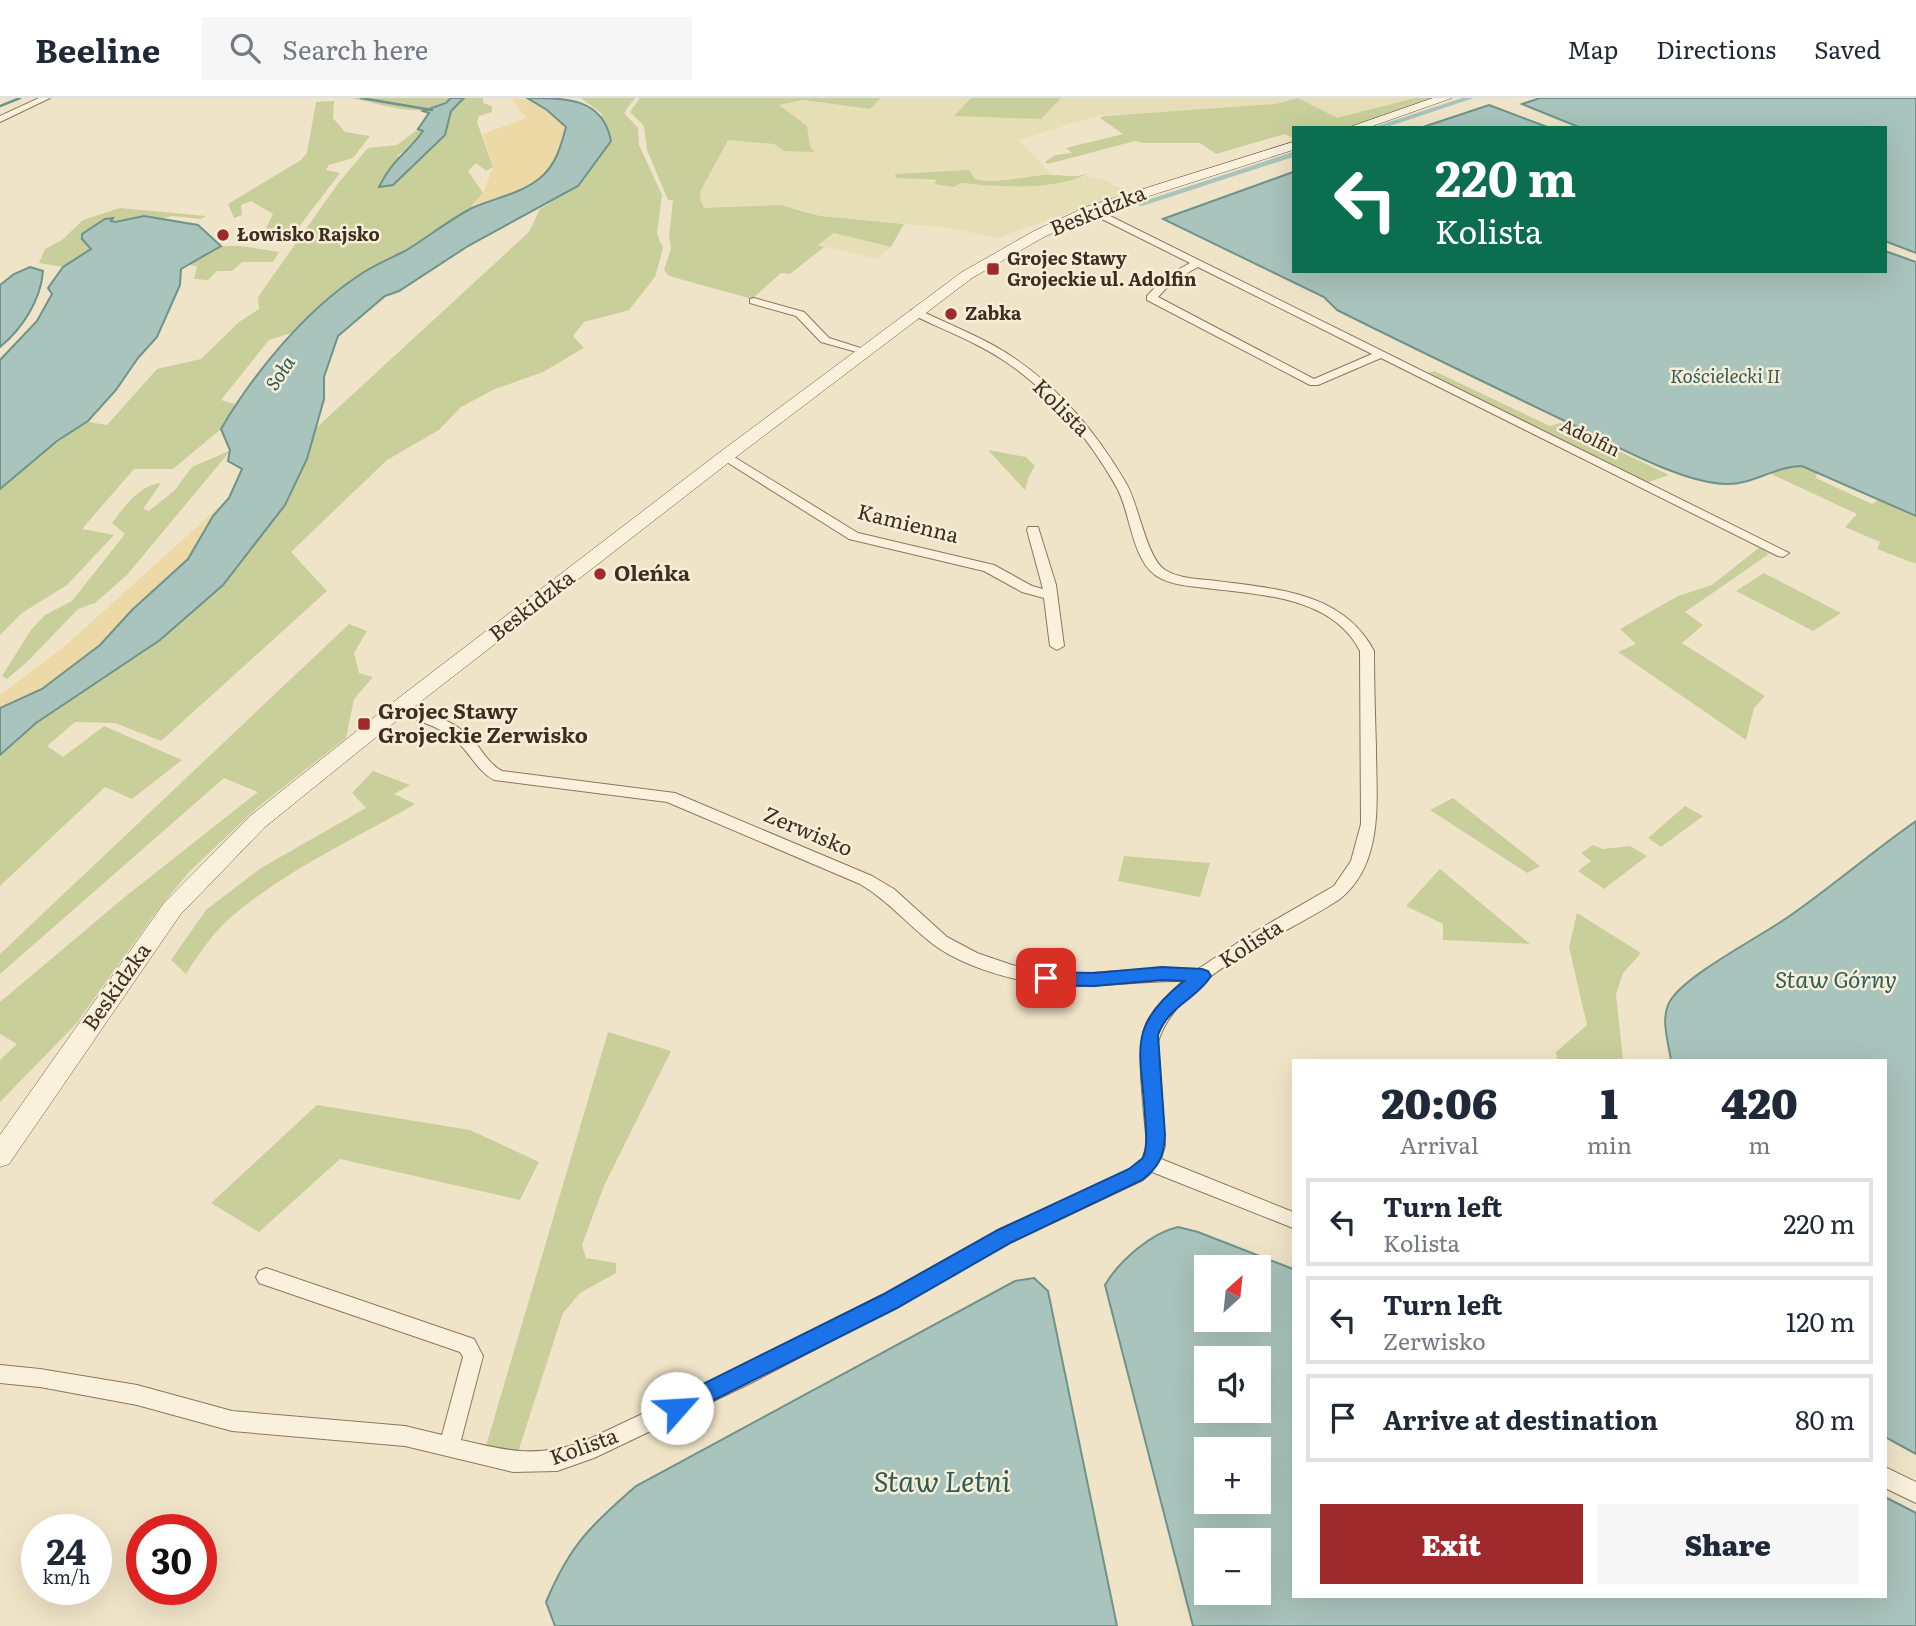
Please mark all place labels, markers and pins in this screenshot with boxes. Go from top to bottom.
place label: Łowisko Rajsko [237,220,380,247]
marker: Łowisko Rajsko [215,227,231,243]
place label: Grojec Stawy Grojeckie ul. Adolfin [1007,244,1197,292]
marker: Grojec Stawy Grojeckie ul. Adolfin [985,261,1001,277]
place label: Zabka [965,299,1022,326]
marker: Zabka [943,306,959,322]
place label: Oleńka [614,556,691,587]
marker: Oleńka [592,566,608,582]
place label: Grojec Stawy Grojeckie Zerwisko [378,694,588,749]
marker: Grojec Stawy Grojeckie Zerwisko [356,716,372,732]
pin [1016,948,1076,1008]

